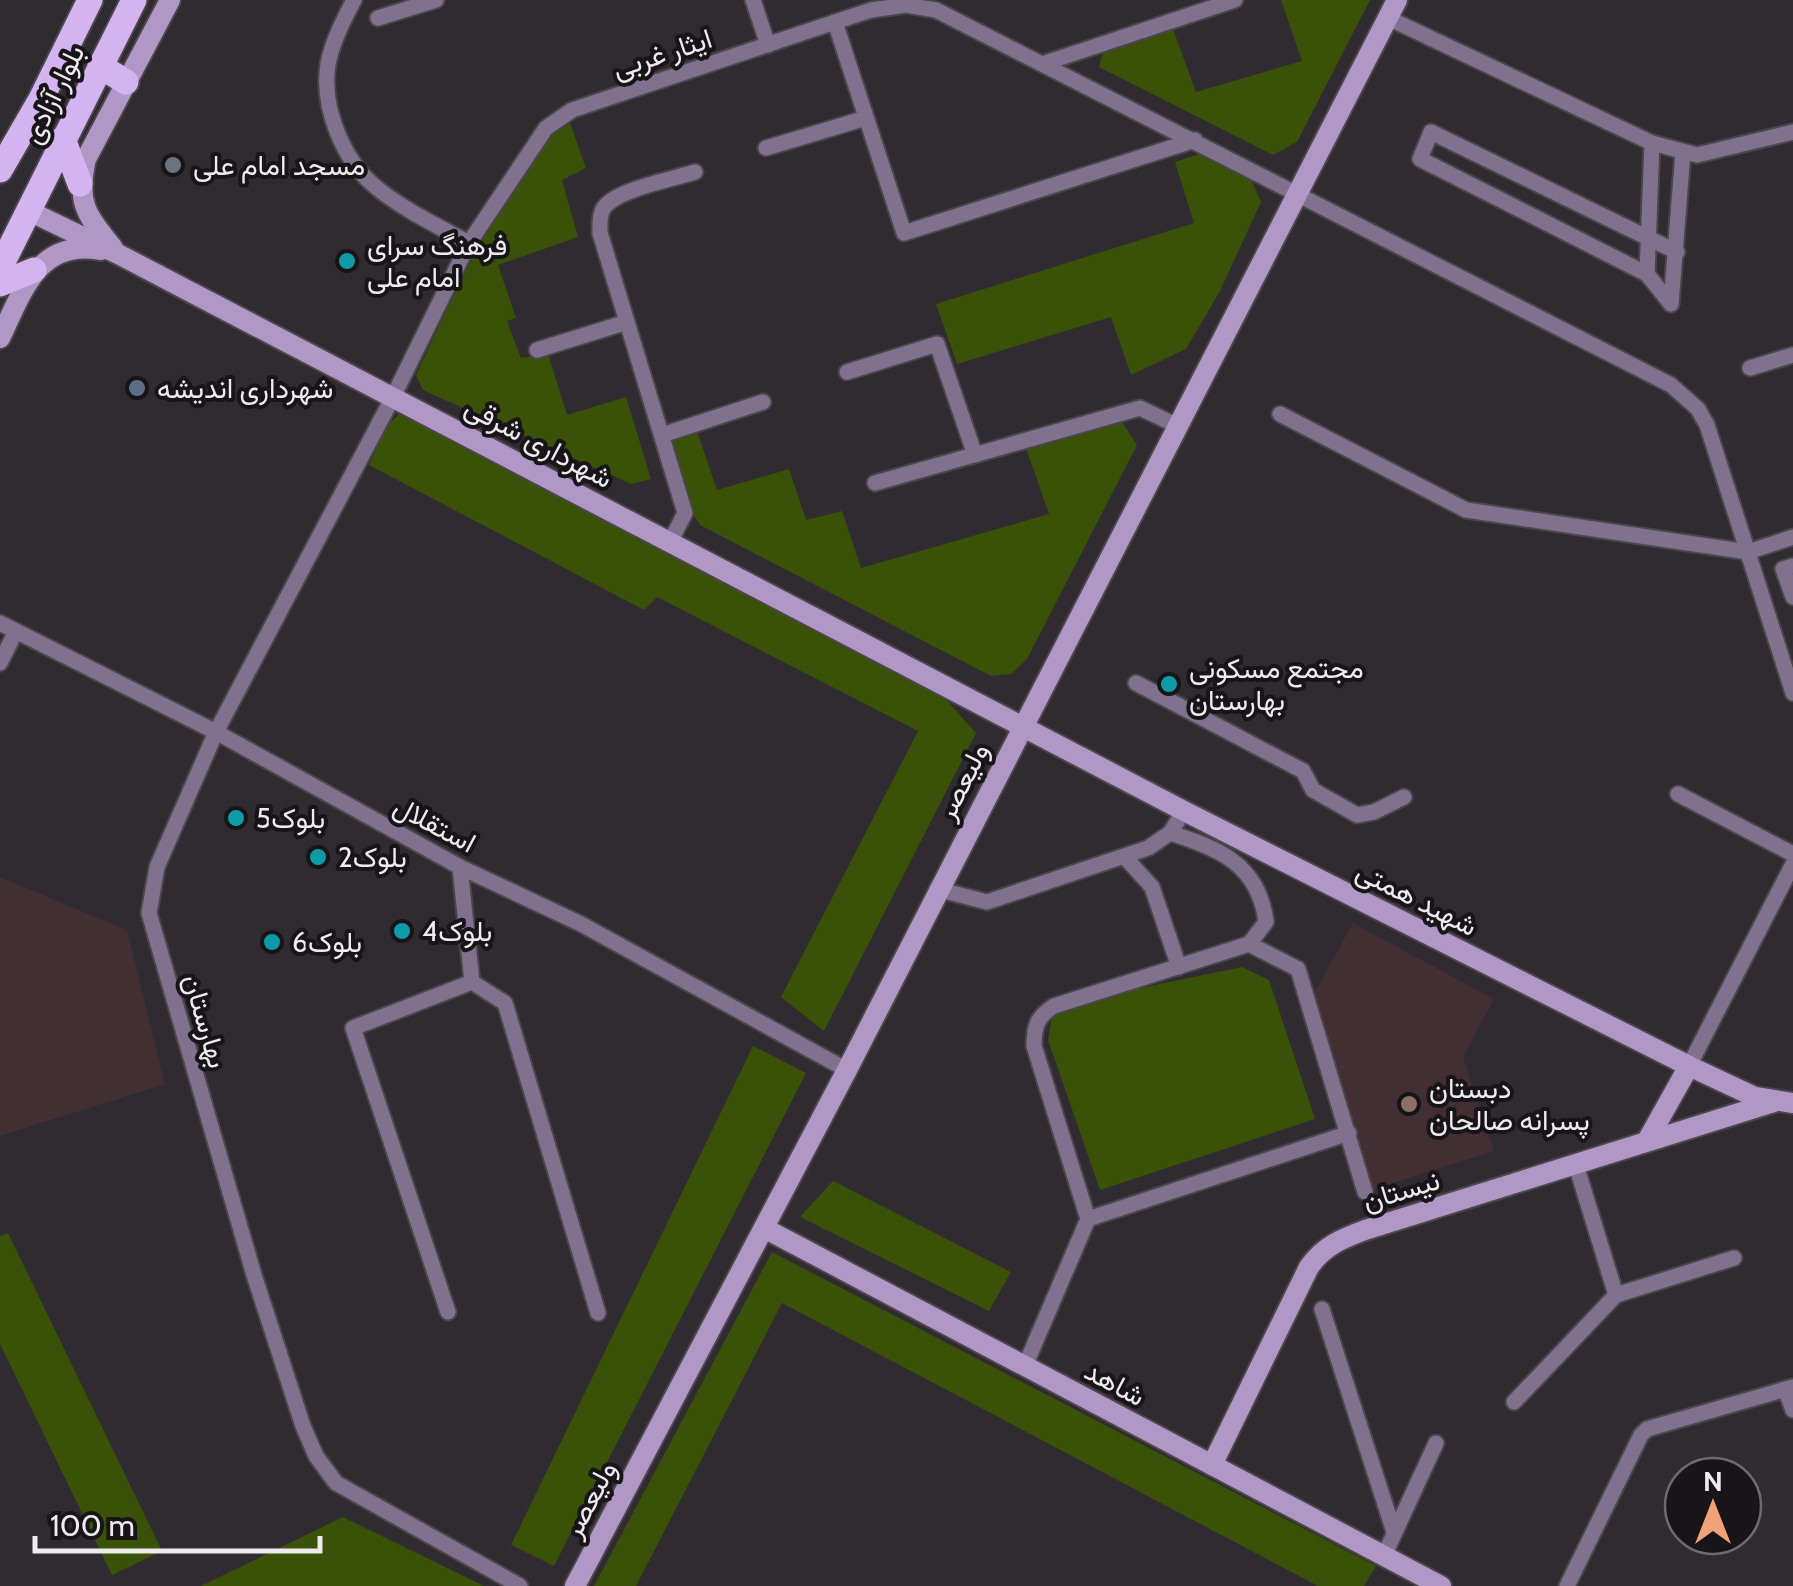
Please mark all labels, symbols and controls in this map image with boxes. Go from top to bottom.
street label: ایثار غربی [608,21,716,86]
street label: بلوار آزادی [15,39,92,149]
place label: مسجد امام علی [193,148,365,184]
marker: مسجد امام علی [162,154,184,176]
place label: فرهنگ سرای امام علی [367,228,507,296]
marker: فرهنگ سرای امام علی [336,250,358,272]
place label: شهرداری اندیشه [157,371,333,406]
marker: شهرداری اندیشه [126,377,148,399]
street label: شهرداری شرقی [459,389,619,496]
place label: مجتمع مسکونی بهارستان [1189,651,1364,718]
marker: مجتمع مسکونی بهارستان [1158,673,1180,695]
street label: ولیعصر [928,737,997,826]
street label: استقلال [388,788,482,860]
place label: بلوک5 [256,801,325,836]
marker: بلوک5 [225,807,247,829]
place label: بلوک2 [338,840,407,875]
marker: بلوک2 [307,846,329,868]
street label: شهید همتی [1350,853,1483,944]
place label: بلوک4 [422,914,492,949]
marker: بلوک4 [391,920,413,942]
place label: بلوک6 [292,925,362,960]
marker: بلوک6 [261,931,283,953]
street label: بهارستان [175,970,236,1072]
place label: دبستان پسرانه صالحان [1429,1071,1590,1139]
marker: دبستان پسرانه صالحان [1398,1093,1420,1115]
street label: نيستان [1358,1162,1444,1218]
street label: شاهد [1079,1353,1151,1413]
street label: ولیعصر [554,1455,624,1544]
north arrow [1663,1456,1763,1556]
text: N [1703,1464,1723,1498]
scale bar [35,1491,320,1553]
text: 100 m [50,1507,135,1544]

